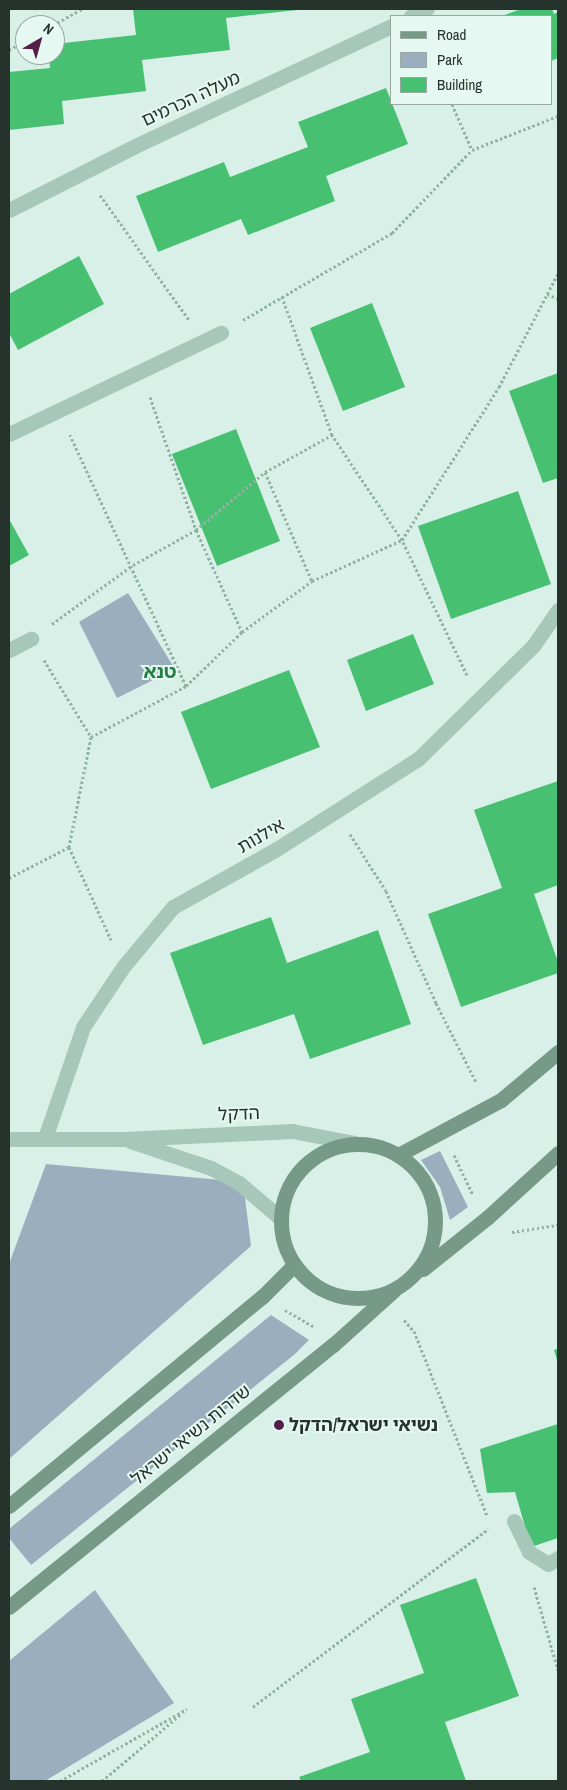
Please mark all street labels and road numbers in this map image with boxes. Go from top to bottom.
street label: מעלה הכרמים [138,67,244,131]
street label: אילנות [234,814,288,858]
street label: הדקל [218,1102,260,1126]
street label: שדרות נשיאי ישראל [127,1380,255,1490]

